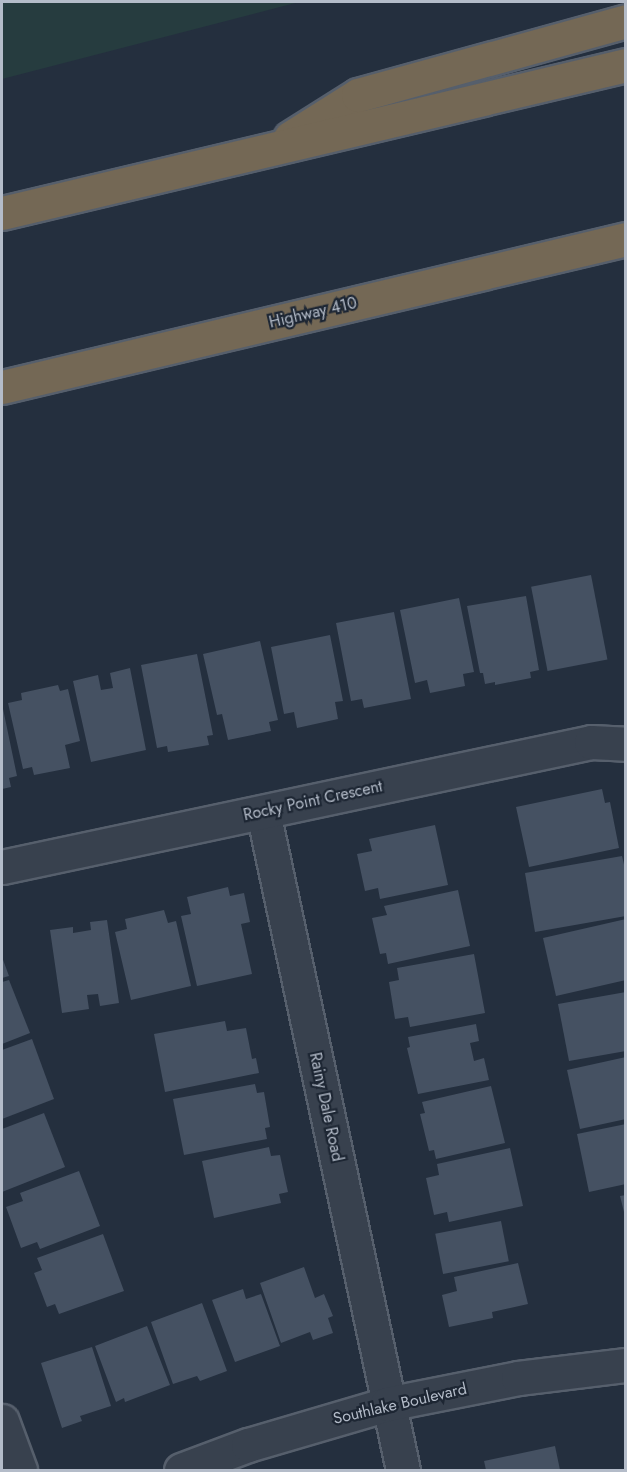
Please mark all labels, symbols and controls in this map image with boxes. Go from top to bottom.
street label: Highway 410 [267,294,359,332]
street label: Rocky Point Crescent [242,777,384,825]
street label: Rainy Dale Road [305,1051,347,1163]
street label: Southlake Boulevard [331,1379,469,1429]

